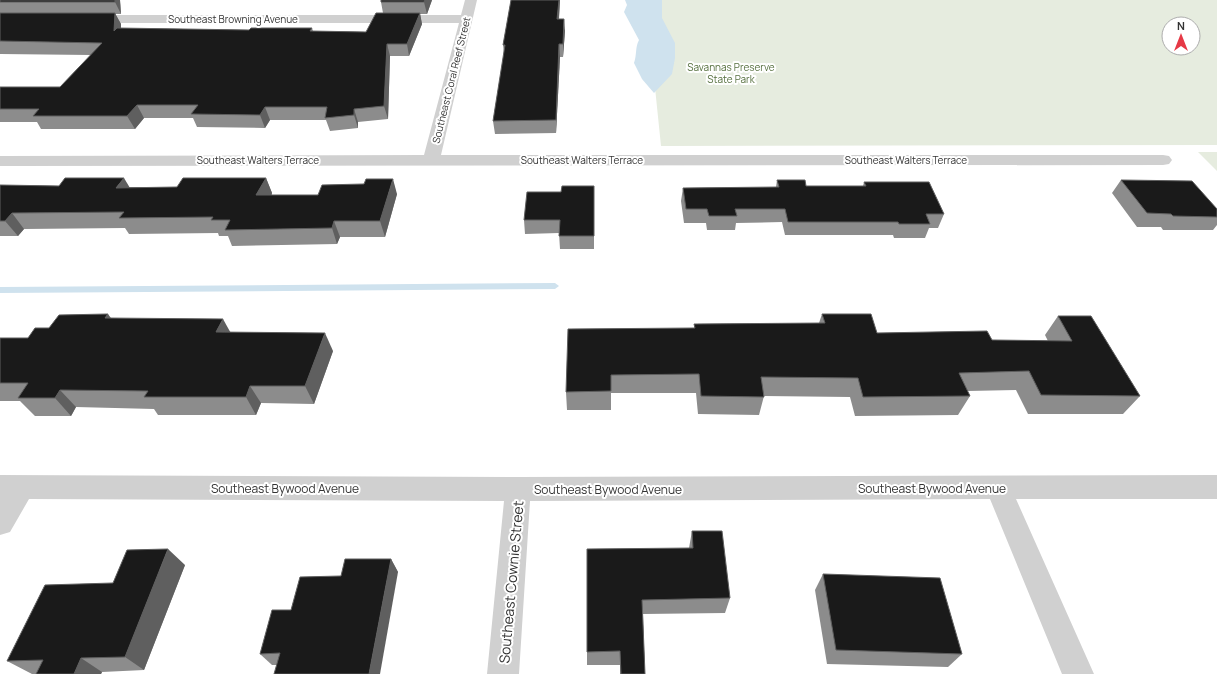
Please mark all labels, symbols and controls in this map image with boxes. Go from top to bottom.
street label: Southeast Browning Avenue [168,12,298,26]
street label: Southeast Coral Reef Street [429,15,473,145]
north arrow [1161,16,1201,56]
text: N [1177,18,1185,33]
park label: Savannas Preserve State Park [687,60,775,86]
street label: Southeast Walters Terrace [197,153,319,167]
street label: Southeast Walters Terrace [521,153,643,167]
street label: Southeast Walters Terrace [845,153,967,167]
street label: Southeast Bywood Avenue [211,480,359,497]
street label: Southeast Bywood Avenue [858,480,1006,497]
street label: Southeast Bywood Avenue [534,481,682,498]
street label: Southeast Cownie Street [494,500,528,664]

